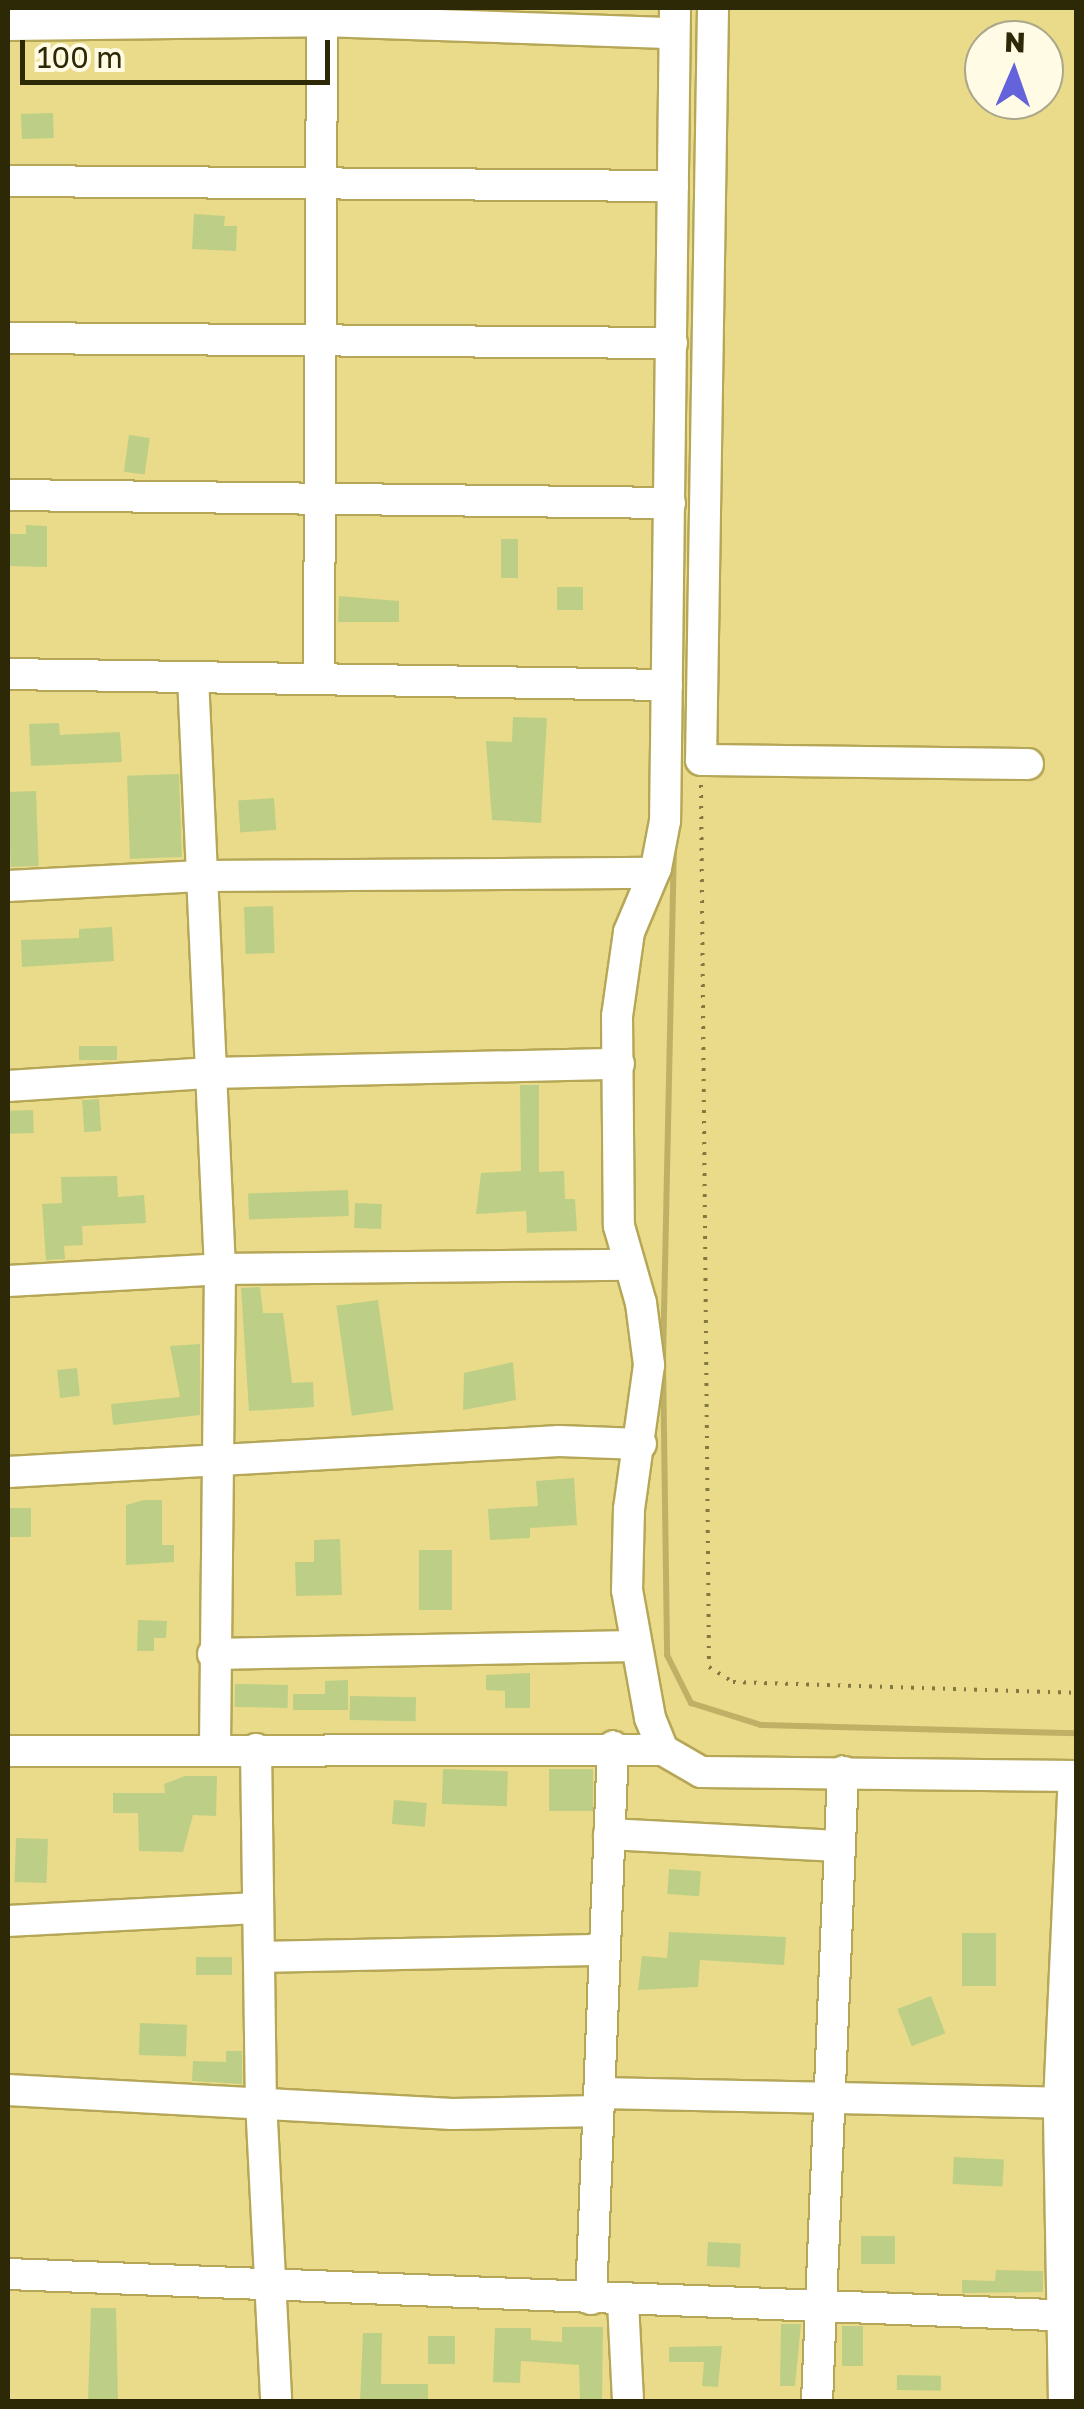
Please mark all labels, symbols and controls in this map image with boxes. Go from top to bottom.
scale bar [25,20,335,82]
north arrow [964,20,1064,120]
text: N [1004,25,1026,58]
text: 100 m [37,39,123,75]

